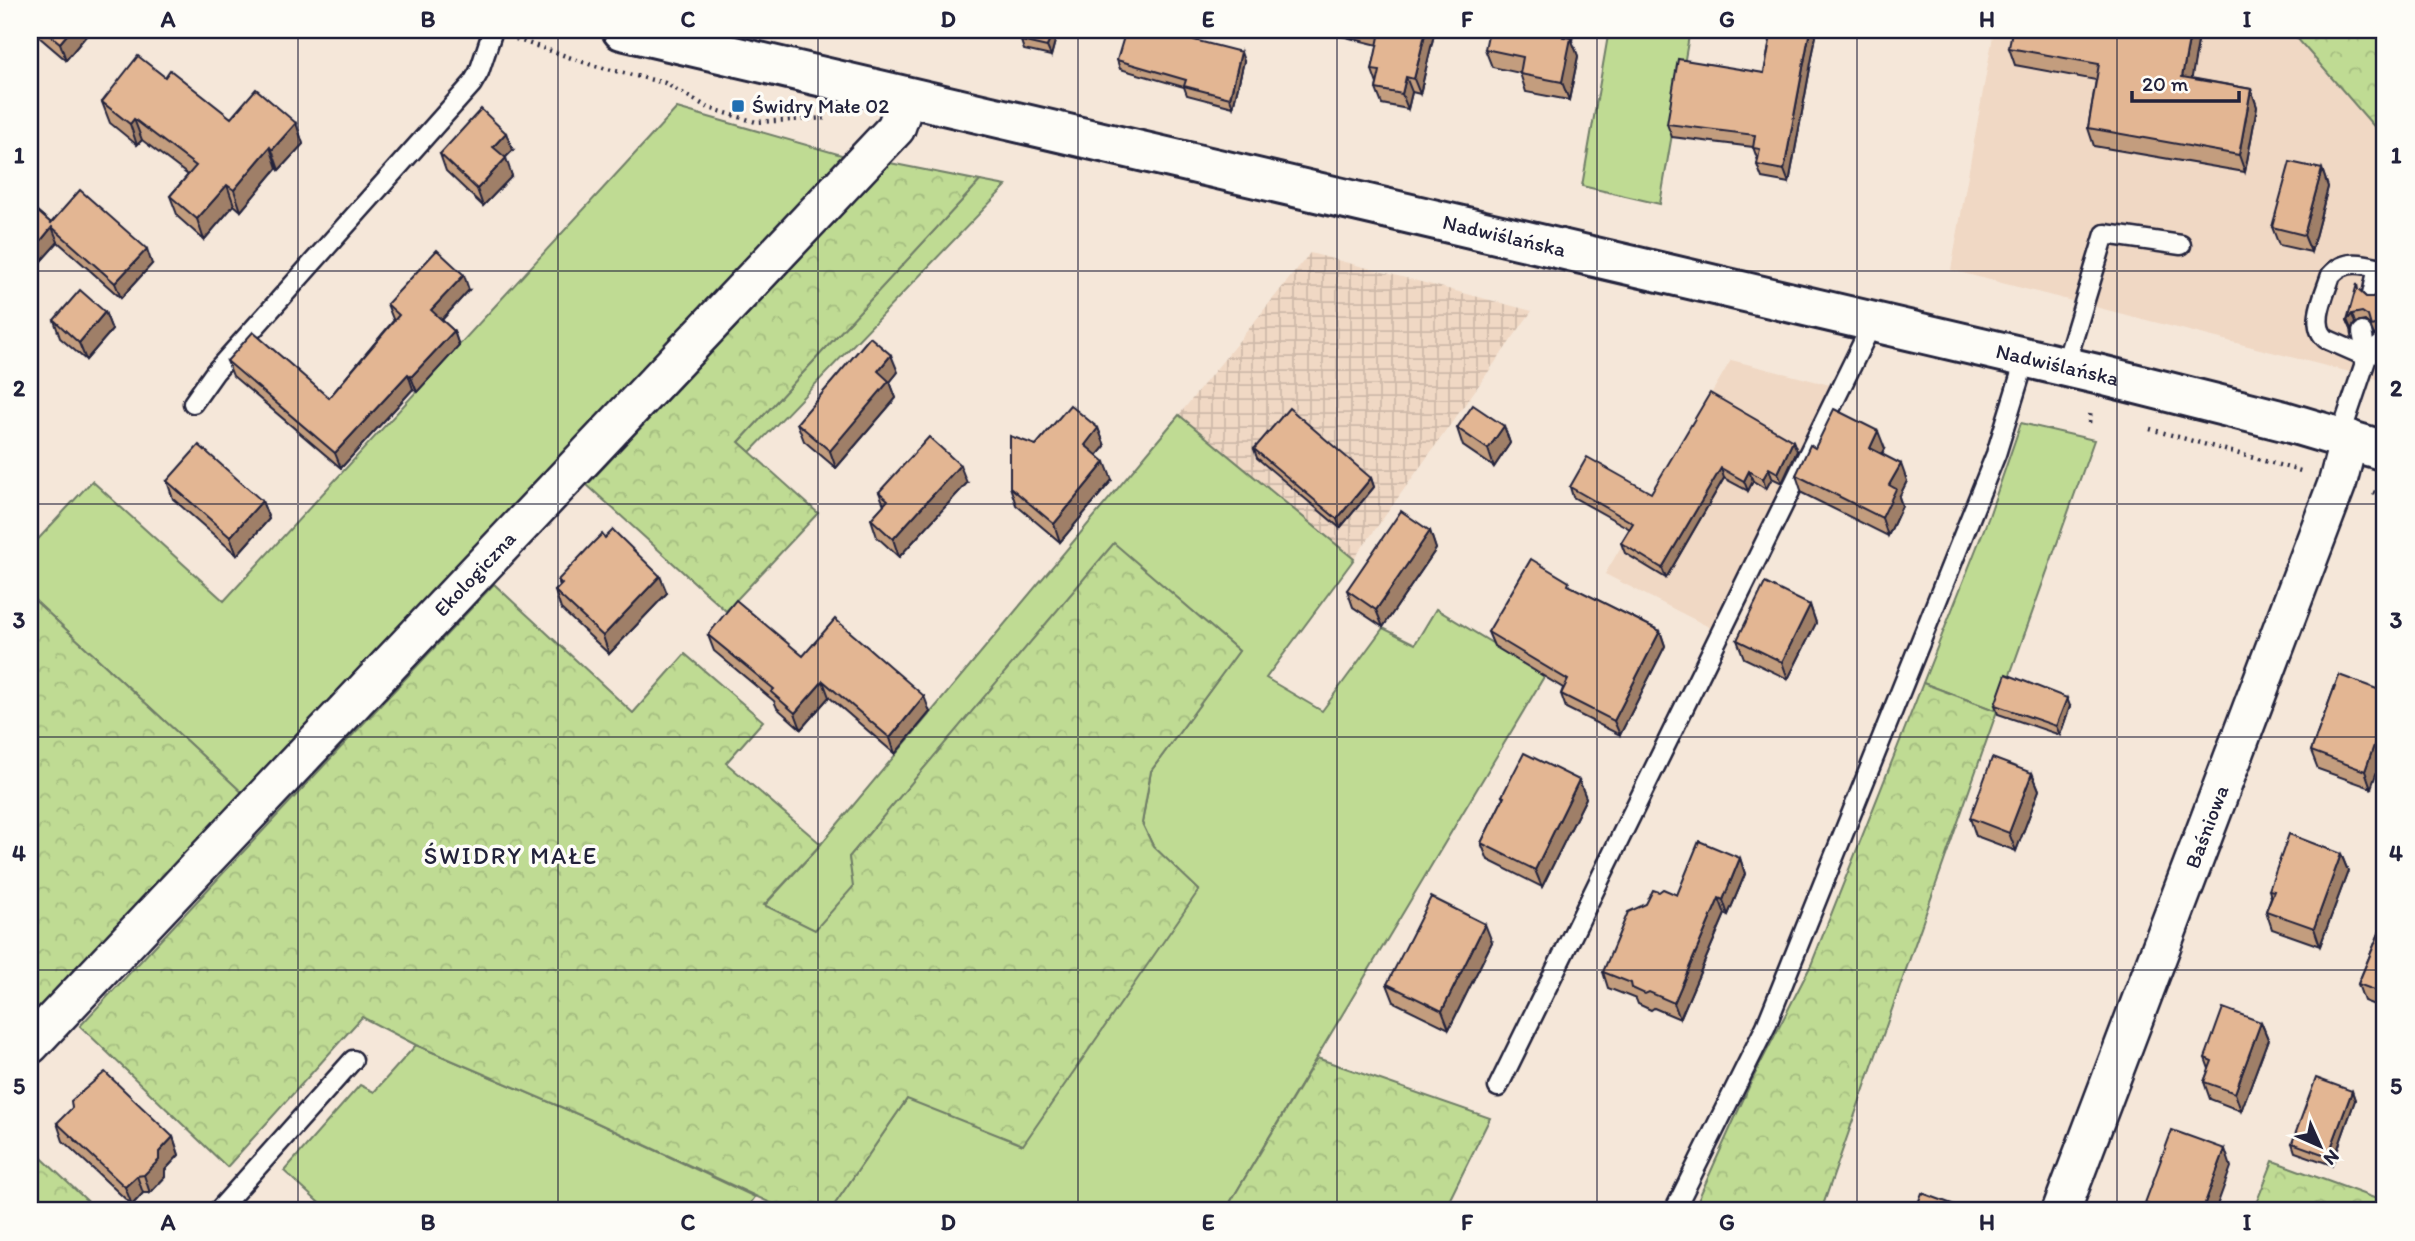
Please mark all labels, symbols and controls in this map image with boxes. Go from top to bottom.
text: A [160,5,176,33]
text: B [421,5,436,33]
text: C [681,5,696,33]
text: D [940,5,956,33]
text: E [1202,5,1215,33]
text: F [1461,5,1474,33]
text: G [1719,5,1735,33]
text: H [1979,5,1995,33]
text: I [2243,5,2252,33]
scale bar [2132,60,2238,104]
text: 20 m [2142,71,2189,96]
place label: Świdry Małe 02 [752,93,889,118]
marker: Świdry Małe 02 [730,98,746,114]
text: 1 [14,141,25,169]
text: 1 [2391,141,2402,169]
street label: Nadwiślańska [1440,209,1568,262]
street label: Nadwiślańska [1994,338,2122,391]
text: 2 [13,374,26,402]
text: 2 [2390,374,2403,402]
street label: Ekologiczna [428,526,521,621]
text: 3 [13,606,26,634]
text: 3 [2390,606,2403,634]
street label: Baśniowa [2179,781,2233,872]
text: 4 [12,839,26,867]
text: 4 [2389,839,2403,867]
district label: ŚWIDRY MAŁE [424,841,598,870]
text: 5 [13,1072,25,1100]
text: 5 [2390,1072,2402,1100]
north arrow [2286,1112,2356,1182]
text: N [2319,1145,2344,1170]
text: A [160,1208,176,1236]
text: B [421,1208,436,1236]
text: C [681,1208,696,1236]
text: D [940,1208,956,1236]
text: E [1202,1208,1215,1236]
text: F [1461,1208,1474,1236]
text: G [1719,1208,1735,1236]
text: H [1979,1208,1995,1236]
text: I [2243,1208,2252,1236]

